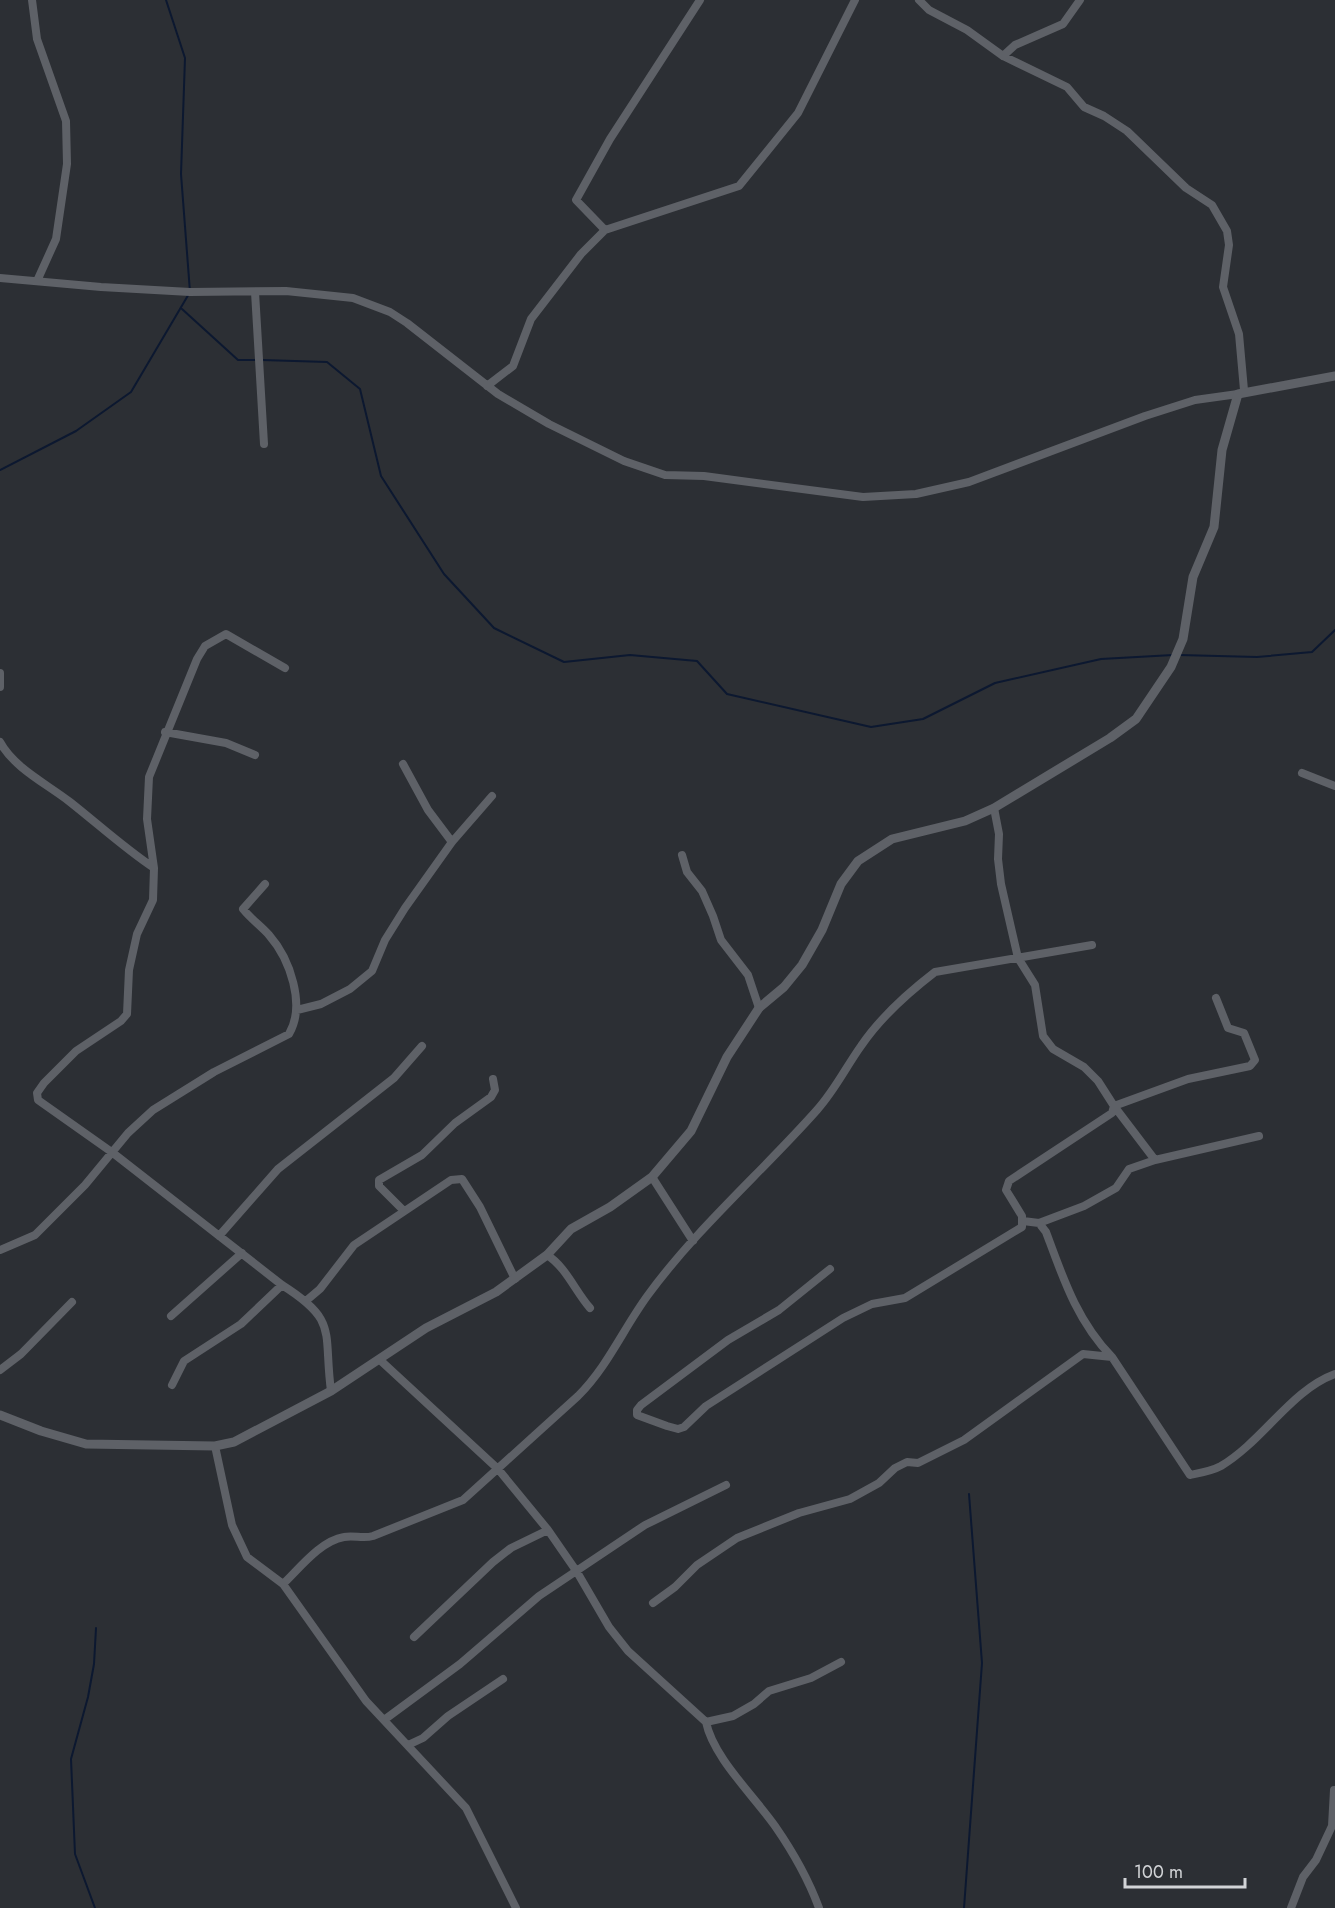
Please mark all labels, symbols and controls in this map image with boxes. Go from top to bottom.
scale bar [1125,1851,1245,1889]
text: 100 m [1134,1859,1183,1885]

